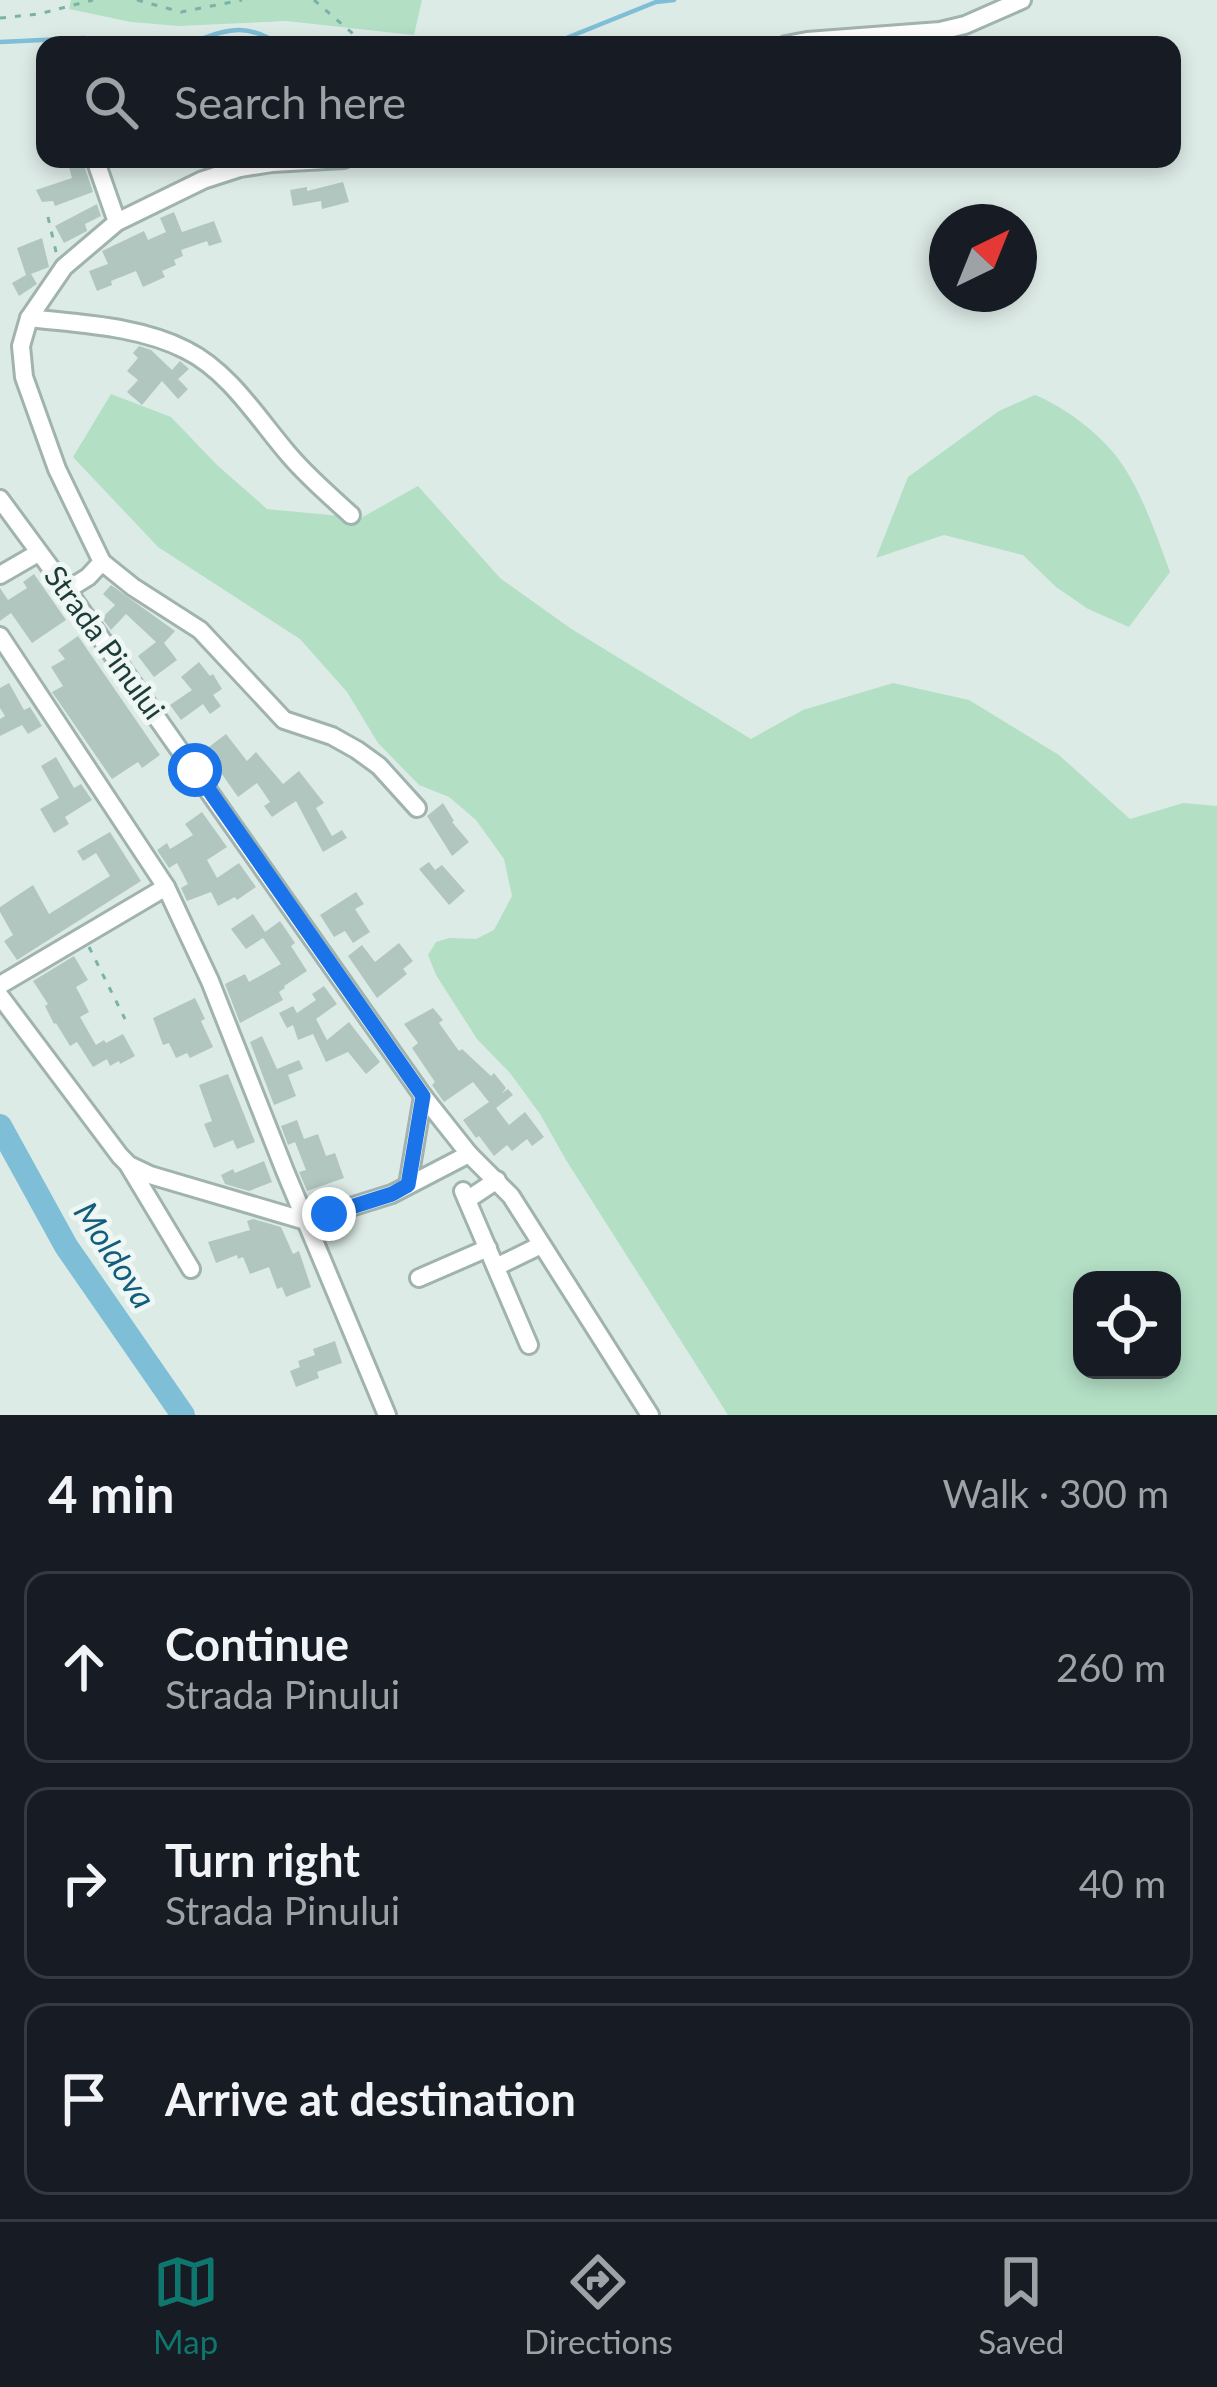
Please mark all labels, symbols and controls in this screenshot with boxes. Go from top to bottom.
search box [36,36,1181,168]
icon: search [78,69,144,135]
text: Search here [174,75,406,129]
north arrow [929,204,1037,312]
street label: Strada Pinului [38,558,173,726]
route start [168,743,222,797]
route end [302,1187,356,1241]
water label: Moldova [67,1194,165,1315]
map controls [1073,1271,1181,1379]
button: locate [1073,1271,1181,1379]
text: 4 min [48,1463,174,1524]
text: Walk · 300 m [942,1470,1169,1516]
text: Continue [165,1617,349,1671]
icon: ahead [51,1634,117,1700]
text: 260 m [1056,1644,1166,1690]
text: Strada Pinului [165,1671,400,1717]
text: Turn right [165,1833,360,1887]
icon: right [51,1850,117,1916]
text: 40 m [1079,1860,1166,1906]
text: Strada Pinului [165,1887,400,1933]
icon: arrive [51,2066,117,2132]
text: Arrive at destination [165,2072,576,2126]
tab: Map [153,2249,219,2361]
tab: Directions [524,2249,673,2361]
tab: Saved [978,2249,1064,2361]

